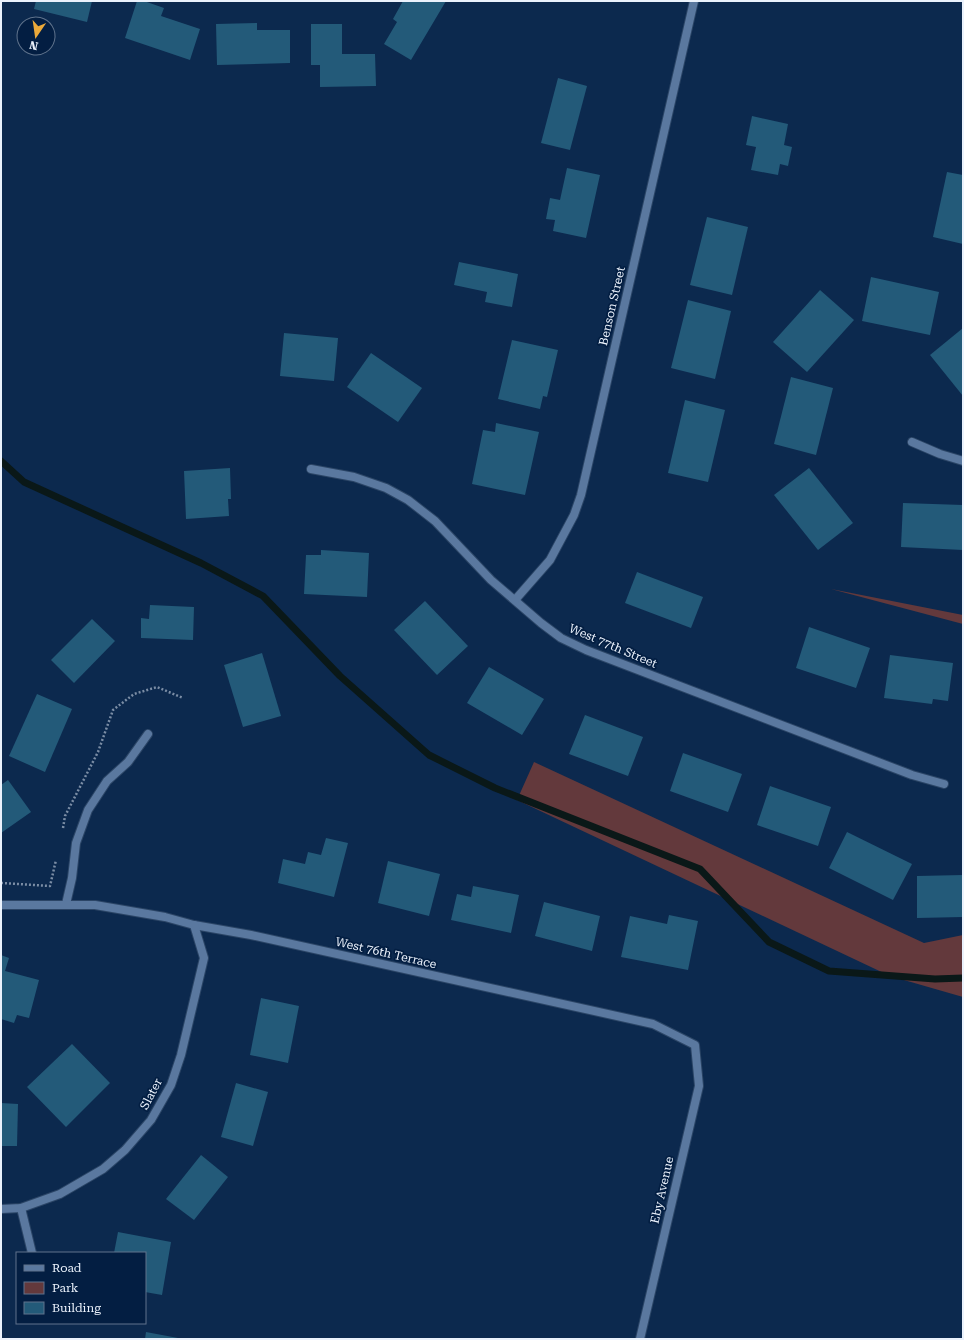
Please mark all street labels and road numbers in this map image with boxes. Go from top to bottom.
street label: Benson Street [596,265,628,347]
street label: West 77th Street [567,621,660,671]
street label: West 76th Terrace [334,935,438,972]
street label: Slater [137,1076,165,1112]
street label: Eby Avenue [647,1155,677,1225]

